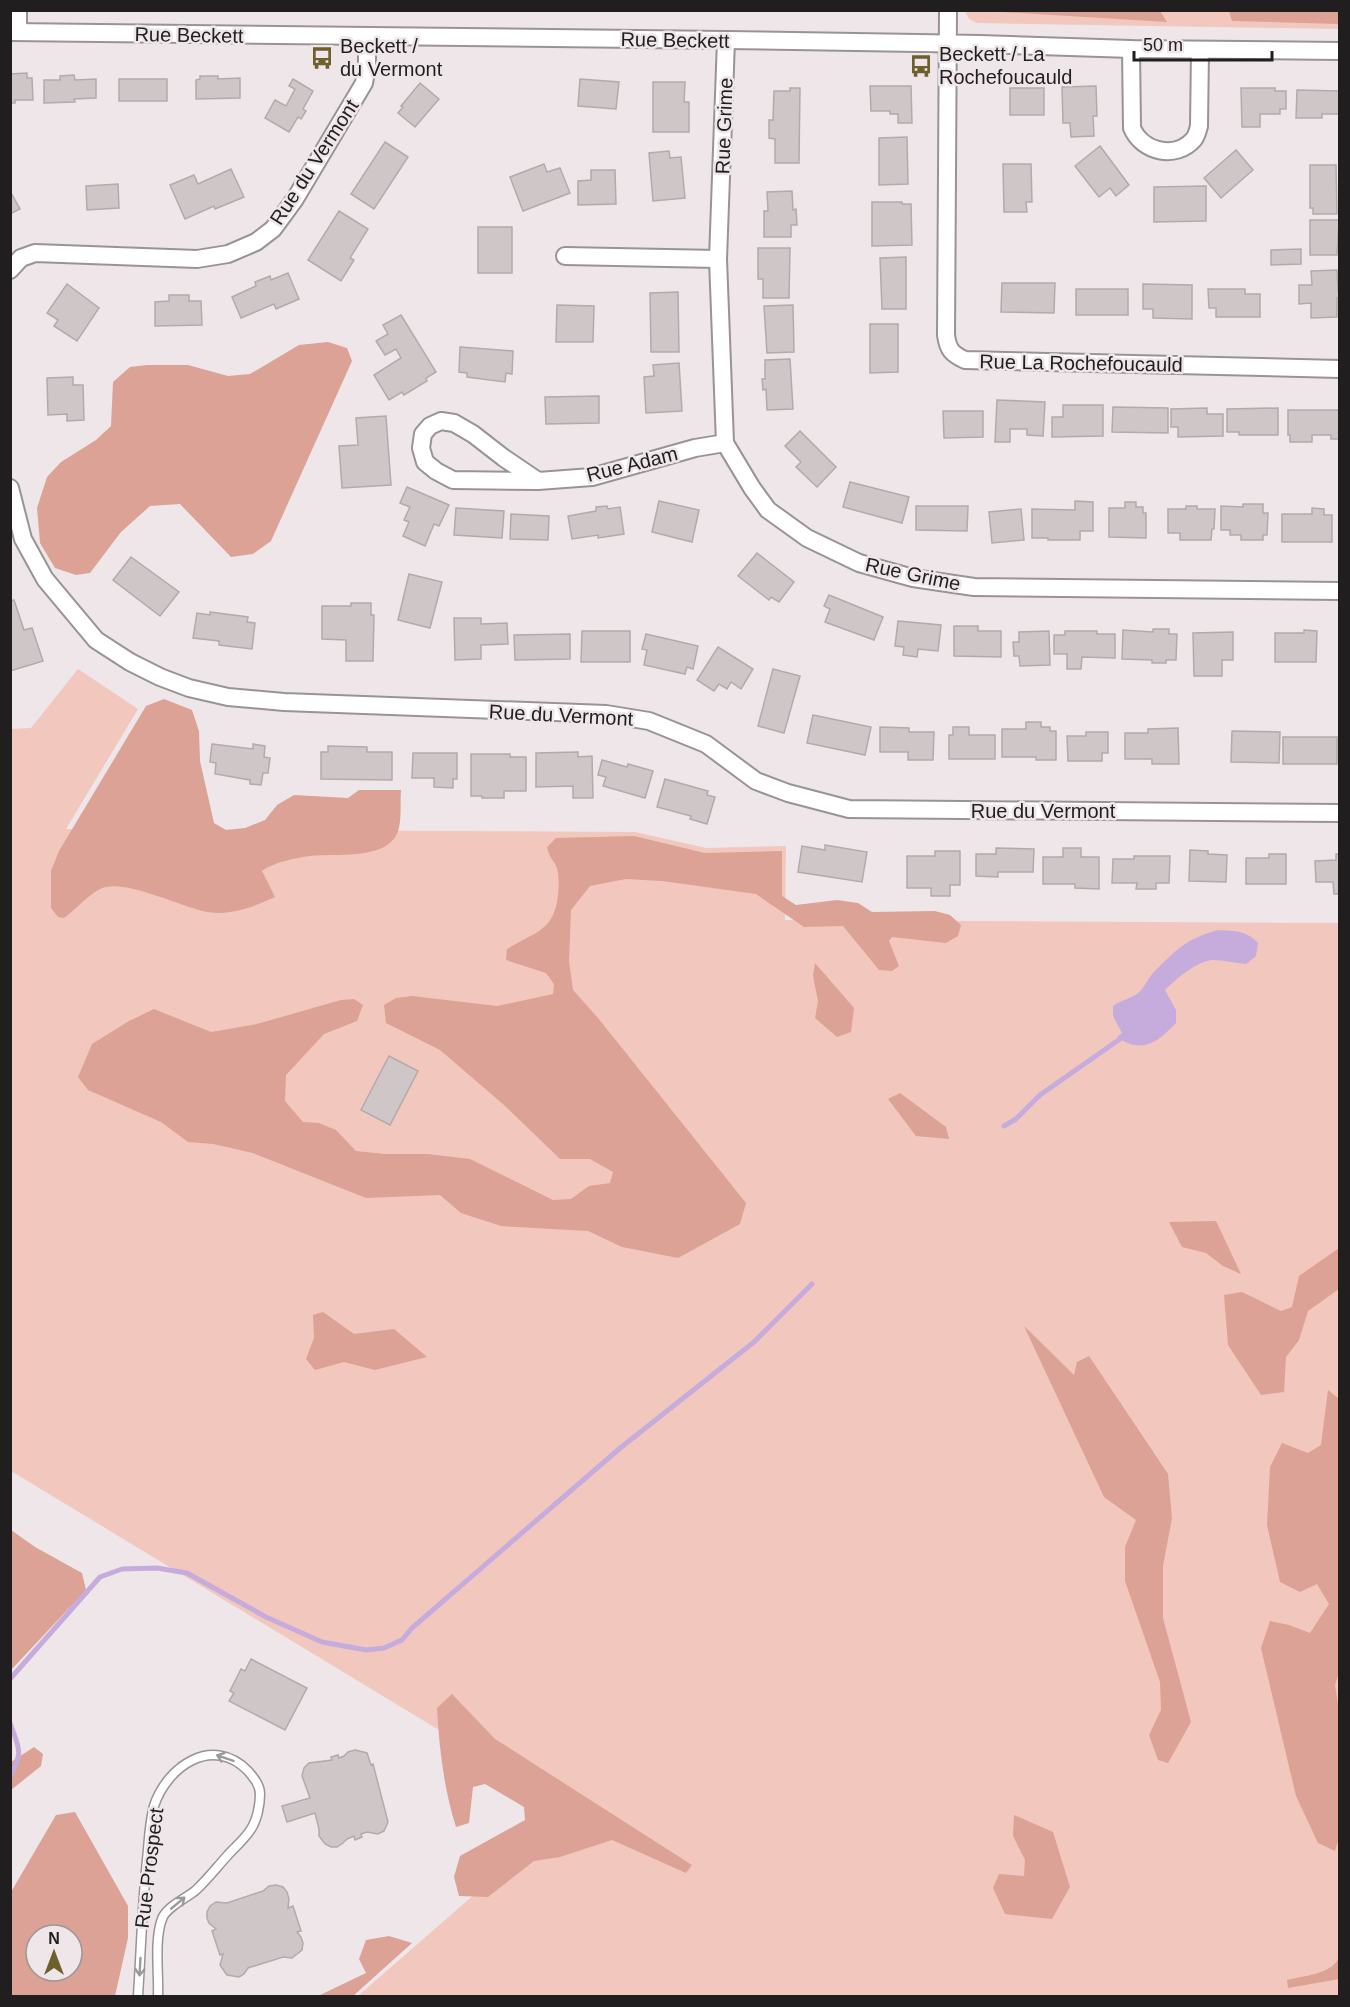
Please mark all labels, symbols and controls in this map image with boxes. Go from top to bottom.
street label: Rue Beckett [134,23,244,47]
scale bar [1134,24,1272,62]
street label: Rue Beckett [620,28,730,52]
place label: Beckett / du Vermont [340,35,443,80]
text: 50 m [1143,35,1183,55]
place label: Beckett / La Rochefoucauld [939,43,1072,88]
bus stop icon: Beckett / du Vermont [309,45,335,71]
bus stop icon: Beckett / La Rochefoucauld [908,53,934,79]
street label: Rue Grime [711,77,737,175]
street label: Rue du Vermont [265,95,363,229]
street label: Rue La Rochefoucauld [979,350,1183,376]
street label: Rue Adam [584,442,680,486]
street label: Rue Grime [863,553,963,595]
street label: Rue du Vermont [488,700,634,730]
street label: Rue du Vermont [971,800,1116,822]
one-way arrow [216,1751,235,1762]
street label: Rue Prospect [131,1806,167,1929]
one-way arrow [170,1897,186,1910]
north arrow [24,1923,84,1983]
text: N [48,1930,60,1947]
one-way arrow [134,1957,145,1977]

